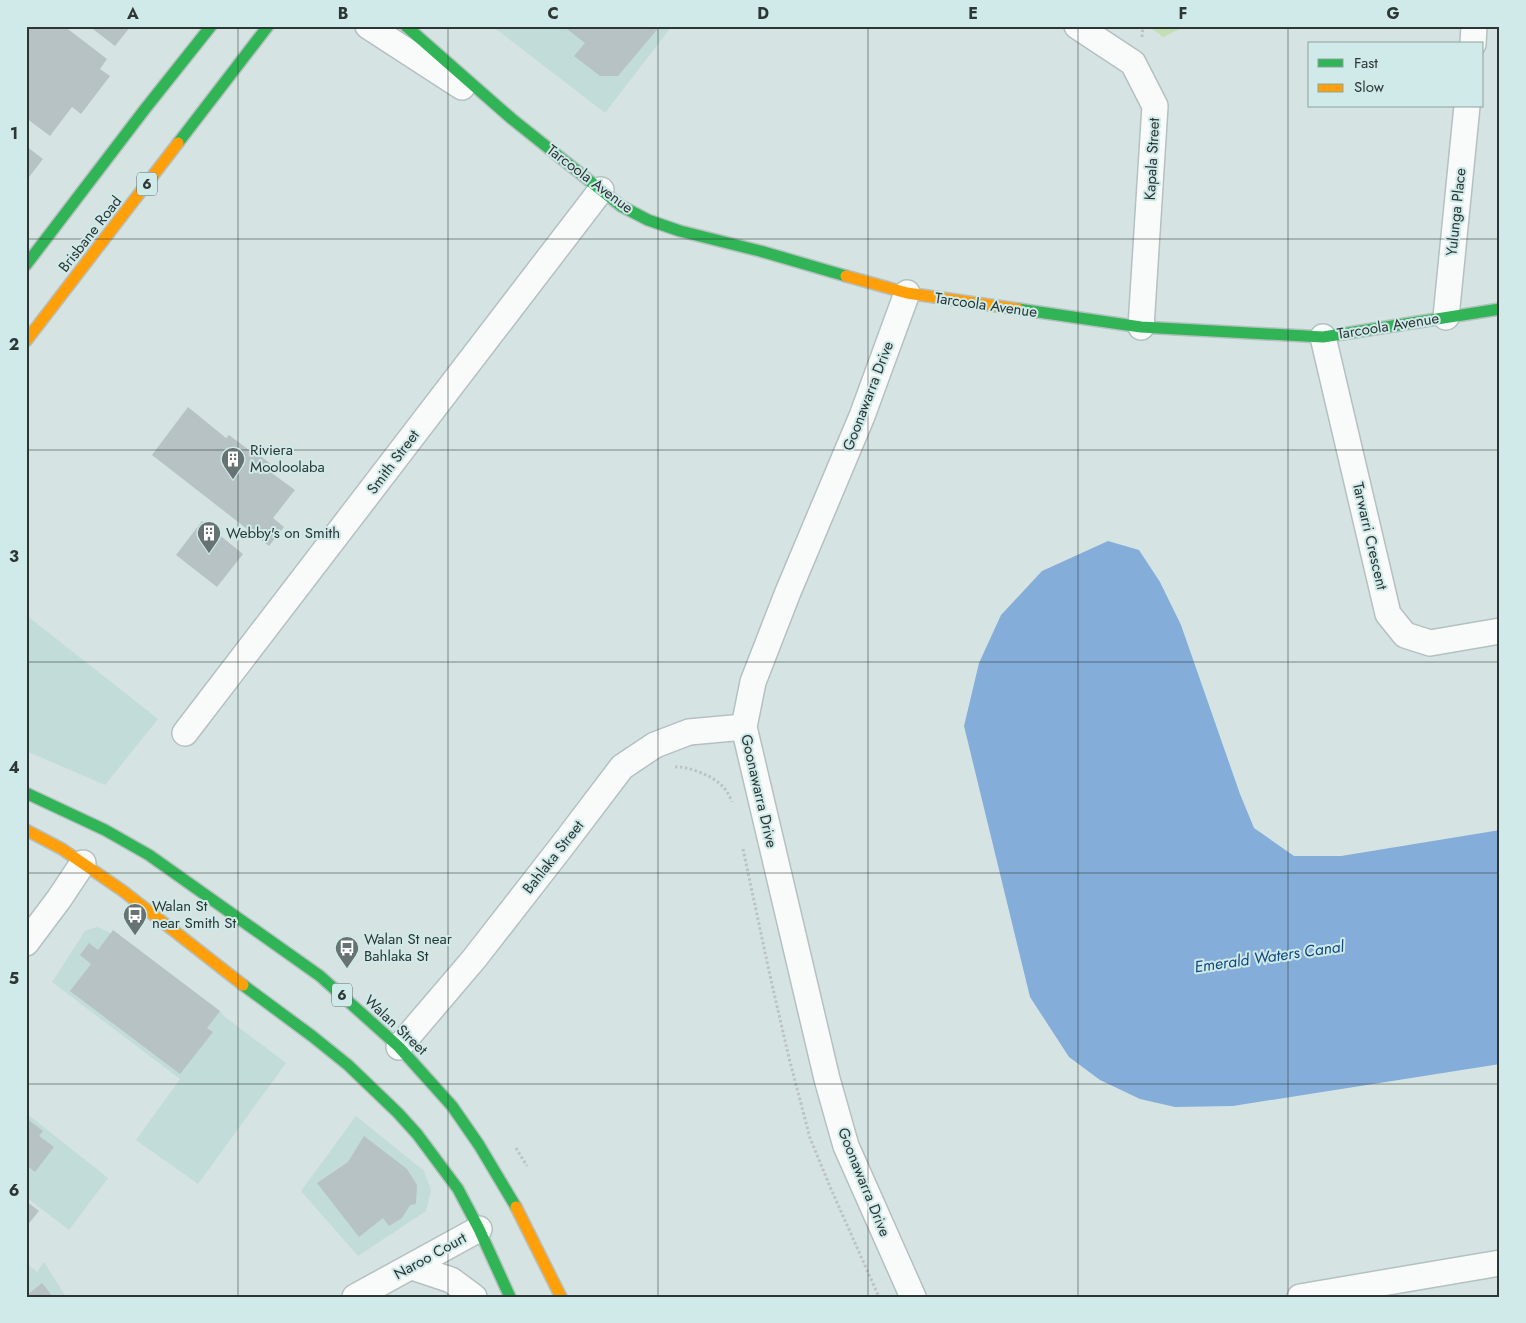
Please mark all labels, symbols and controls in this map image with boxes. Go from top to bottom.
text: A [126,2,139,25]
text: B [338,2,348,25]
text: C [547,2,559,25]
text: D [757,2,769,25]
text: E [968,2,978,25]
text: F [1179,2,1187,25]
text: G [1386,2,1400,25]
legend [1308,42,1484,108]
text: Fast [1354,52,1378,74]
text: Slow [1354,76,1385,98]
street label: Kapala Street [1139,117,1165,201]
text: 1 [10,122,18,145]
street label: Tarcoola Avenue [542,139,638,219]
street label: Yulunga Place [1440,167,1472,257]
road number: 6 [137,172,157,195]
street label: Brisbane Road [53,191,127,277]
street label: Tarcoola Avenue [933,287,1039,323]
street label: Tarcoola Avenue [1335,307,1441,345]
text: 2 [9,333,19,356]
street label: Goonawarra Drive [837,338,899,454]
street label: Smith Street [361,425,425,499]
place label: Riviera Mooloolaba [250,439,325,478]
building icon: Riviera Mooloolaba [220,446,246,480]
street label: Tarwarri Crescent [1347,480,1393,592]
building icon: Webby's on Smith [196,520,222,554]
place label: Webby's on Smith [226,522,340,544]
text: 3 [9,545,19,568]
street label: Goonawarra Drive [735,732,783,850]
text: 4 [8,756,20,779]
street label: Bahlaka Street [517,815,589,899]
place label: Walan St near Smith St [152,895,236,934]
bus stop icon: Walan St near Smith St [122,902,148,936]
place label: Walan St near Bahlaka St [364,928,453,967]
water label: Emerald Waters Canal [1193,934,1347,978]
bus stop icon: Walan St near Bahlaka St [334,935,360,969]
text: 5 [9,967,19,990]
road number: 6 [332,984,352,1006]
street label: Walan Street [359,990,433,1060]
street label: Goonawarra Drive [832,1124,896,1240]
text: 6 [9,1179,19,1202]
street label: Naroo Court [390,1227,471,1285]

